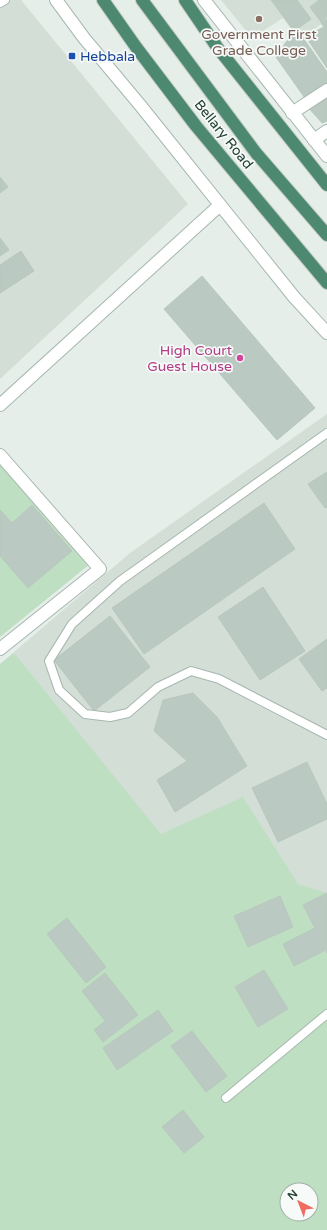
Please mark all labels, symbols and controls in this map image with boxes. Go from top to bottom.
marker: Government First Grade College [254,14,264,24]
place label: Government First Grade College [201,26,317,59]
place label: Hebbala [80,48,135,65]
marker: Hebbala [67,51,77,61]
street label: Bellary Road [191,96,257,172]
place label: High Court Guest House [147,342,233,375]
marker: High Court Guest House [235,353,245,363]
north arrow [279,1182,319,1222]
text: N [285,1187,300,1203]

